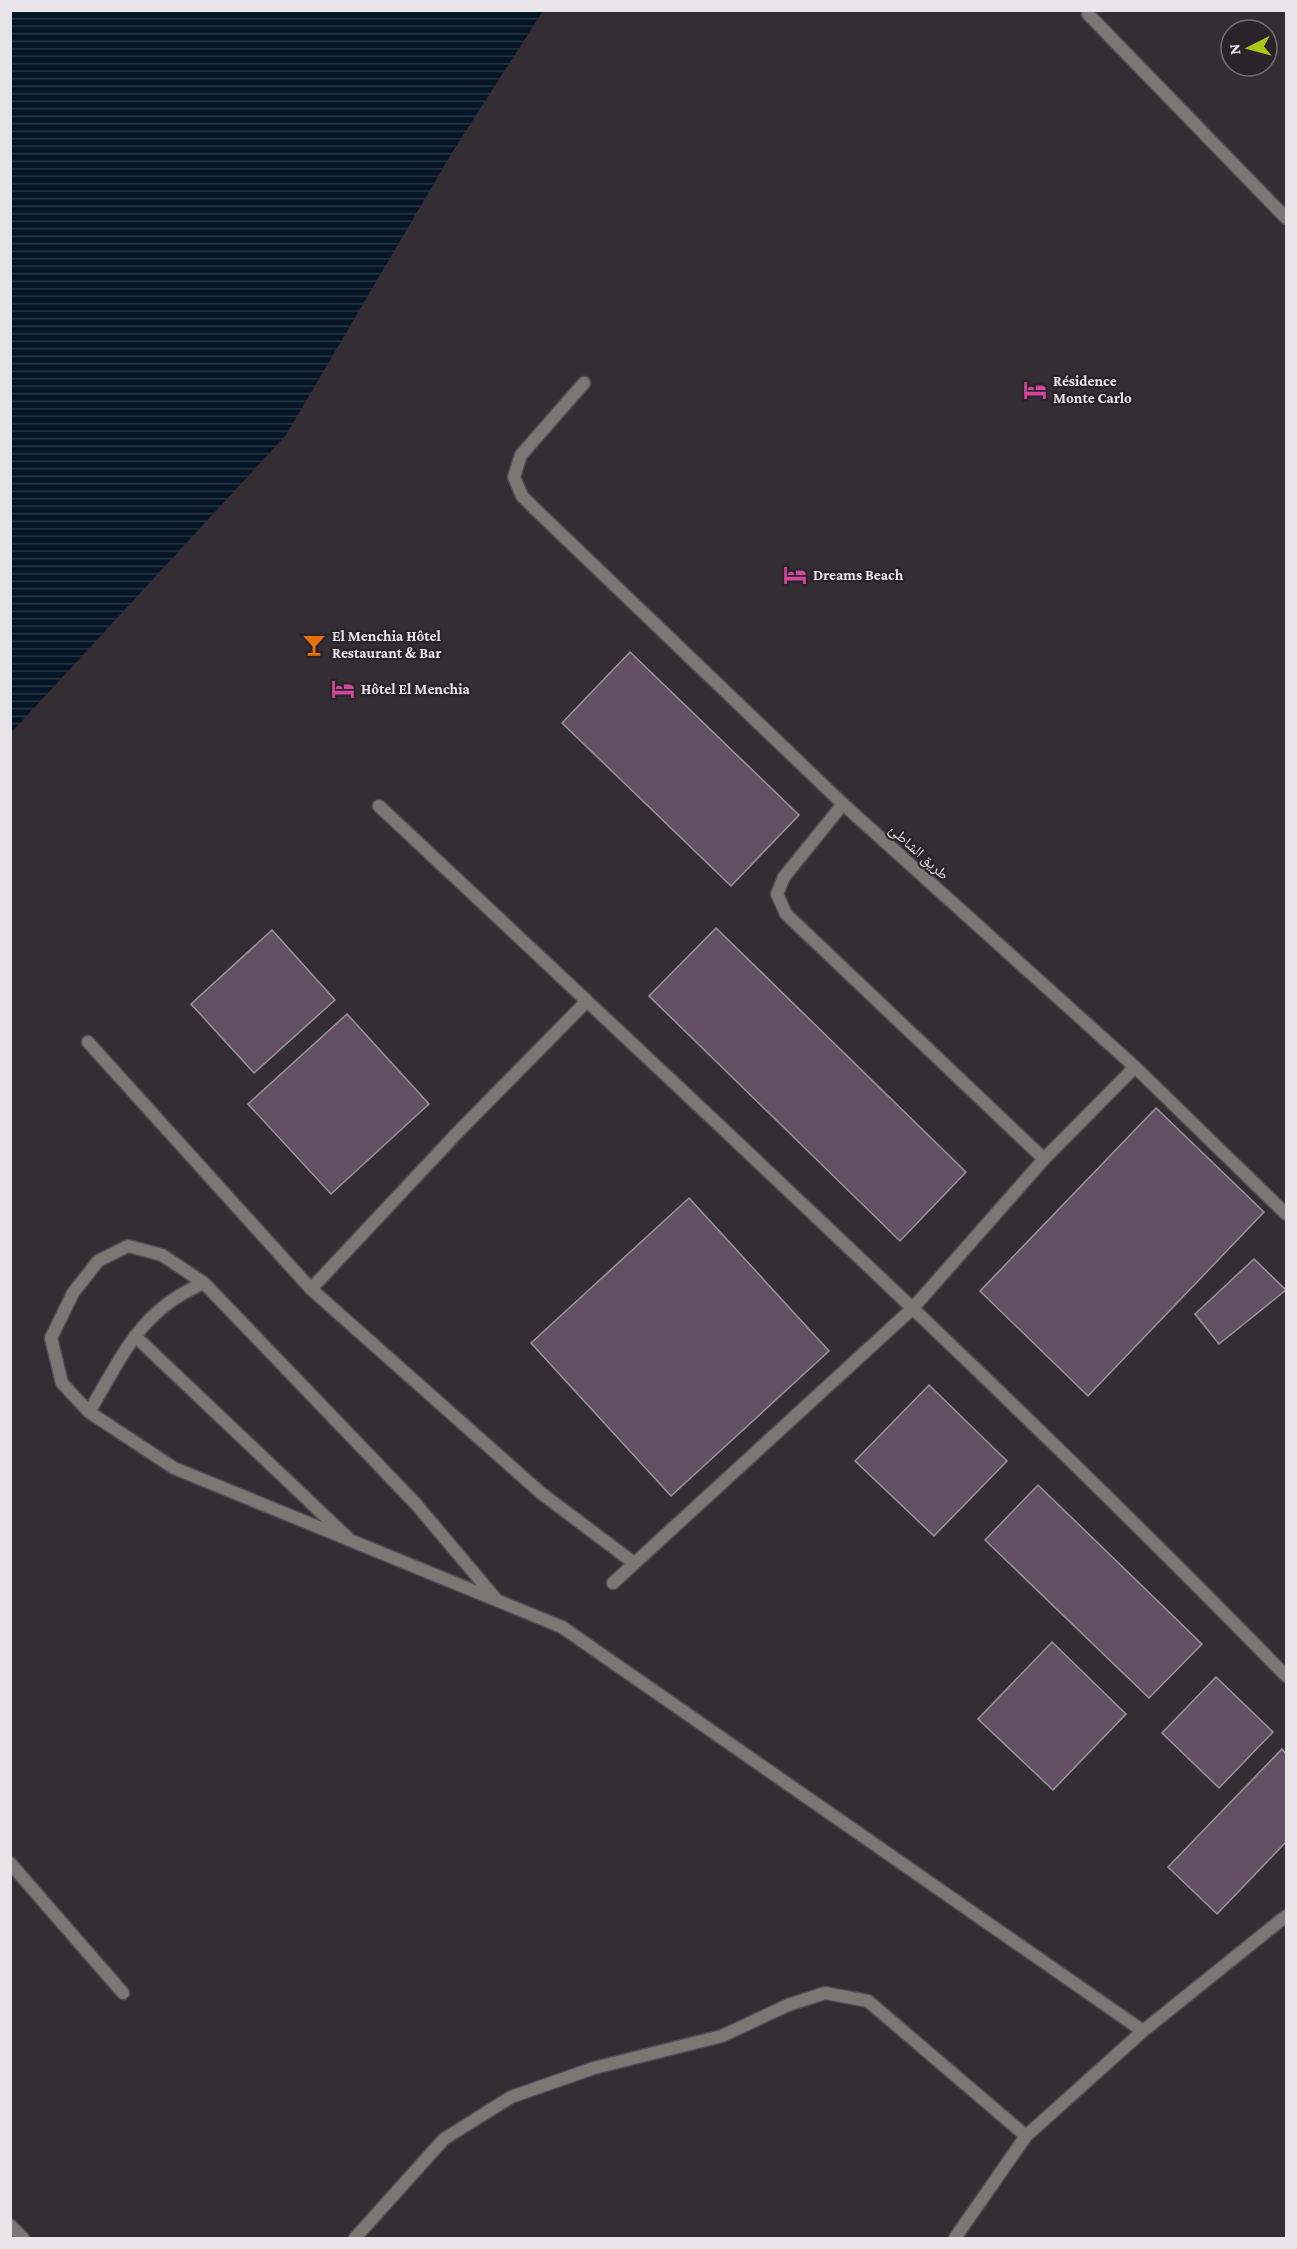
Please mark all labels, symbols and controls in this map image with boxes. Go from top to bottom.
north arrow [1219,18,1279,78]
text: N [1226,43,1244,56]
place label: Résidence Monte Carlo [1053,373,1132,406]
hotel icon: Résidence Monte Carlo [1022,377,1048,403]
hotel icon: Dreams Beach [782,562,808,588]
place label: Dreams Beach [813,567,904,583]
place label: El Menchia Hôtel Restaurant & Bar [332,628,442,661]
bar icon: El Menchia Hôtel Restaurant & Bar [301,632,327,658]
hotel icon: Hôtel El Menchia [330,676,356,702]
place label: Hôtel El Menchia [361,681,471,697]
street label: طريق الشاطئ [885,821,952,884]

